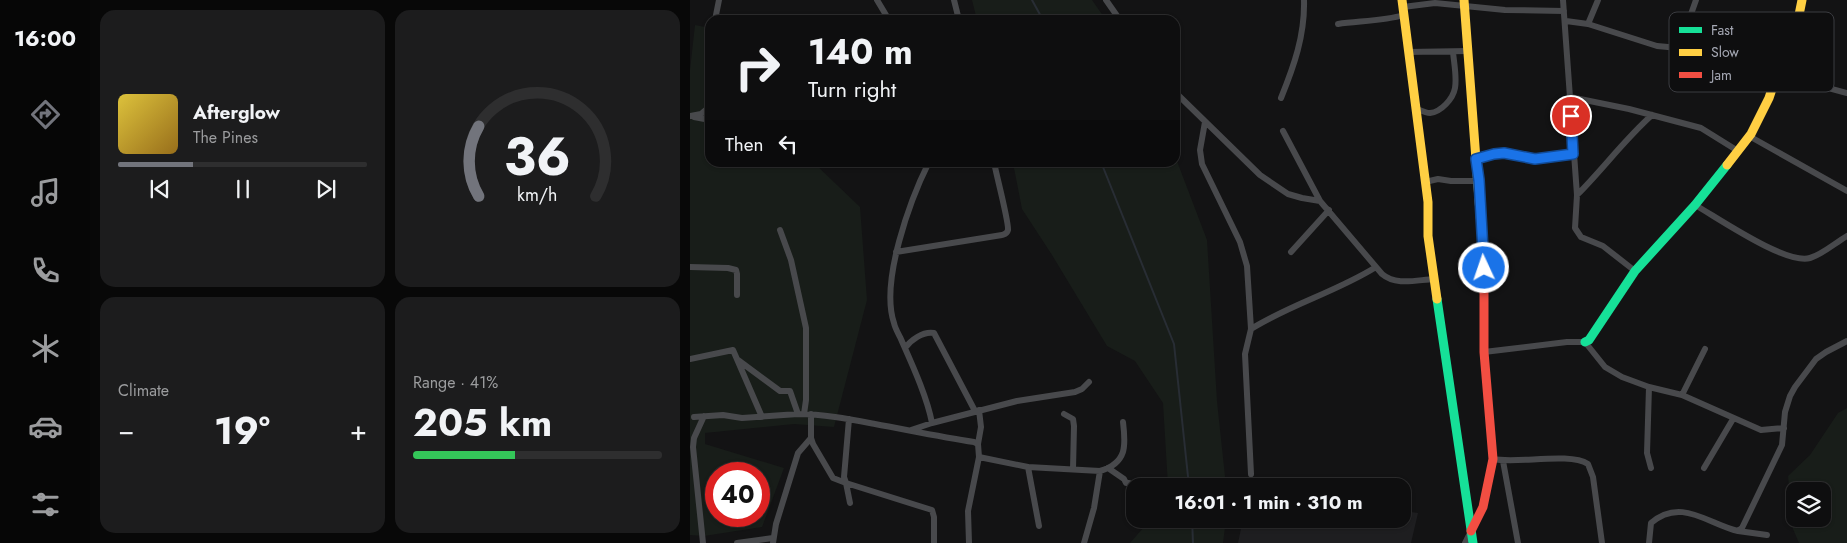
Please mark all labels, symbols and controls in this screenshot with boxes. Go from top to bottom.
legend [1669,12,1834,92]
text: Fast [1711,20,1734,40]
text: 16:00 [14,22,76,54]
text: 140 m [808,27,913,77]
icon: right [725,35,790,100]
text: Slow [1711,42,1739,62]
text: Jam [1709,65,1732,85]
text: Turn right [808,73,896,105]
pin [1550,95,1592,137]
icon: directions [28,97,63,132]
text: Afterglow [193,99,280,126]
icon: arrive [1557,102,1585,130]
text: 36 [504,119,571,195]
text: The Pines [193,126,258,149]
icon: left [774,130,802,158]
text: Then [725,131,764,158]
icon: music [28,175,63,210]
icon: previous [146,175,174,203]
icon: pause [229,175,257,203]
icon: next [312,175,340,203]
text: km/h [517,182,558,208]
position arrow [1457,241,1509,293]
icon: phone [28,253,63,288]
icon: climate [28,331,63,366]
text: Range · 41% [413,371,498,394]
text: Climate [118,379,169,402]
text: 205 km [413,395,552,450]
text: 19° [214,403,270,458]
icon: car [28,409,63,444]
text: − [118,410,135,451]
text: + [350,410,367,451]
speed limit sign: 40 [705,462,770,527]
map controls [1786,482,1831,527]
button: layers [1786,482,1831,527]
icon: filters [28,487,63,522]
text: 16:01 · 1 min · 310 m [1174,489,1363,516]

